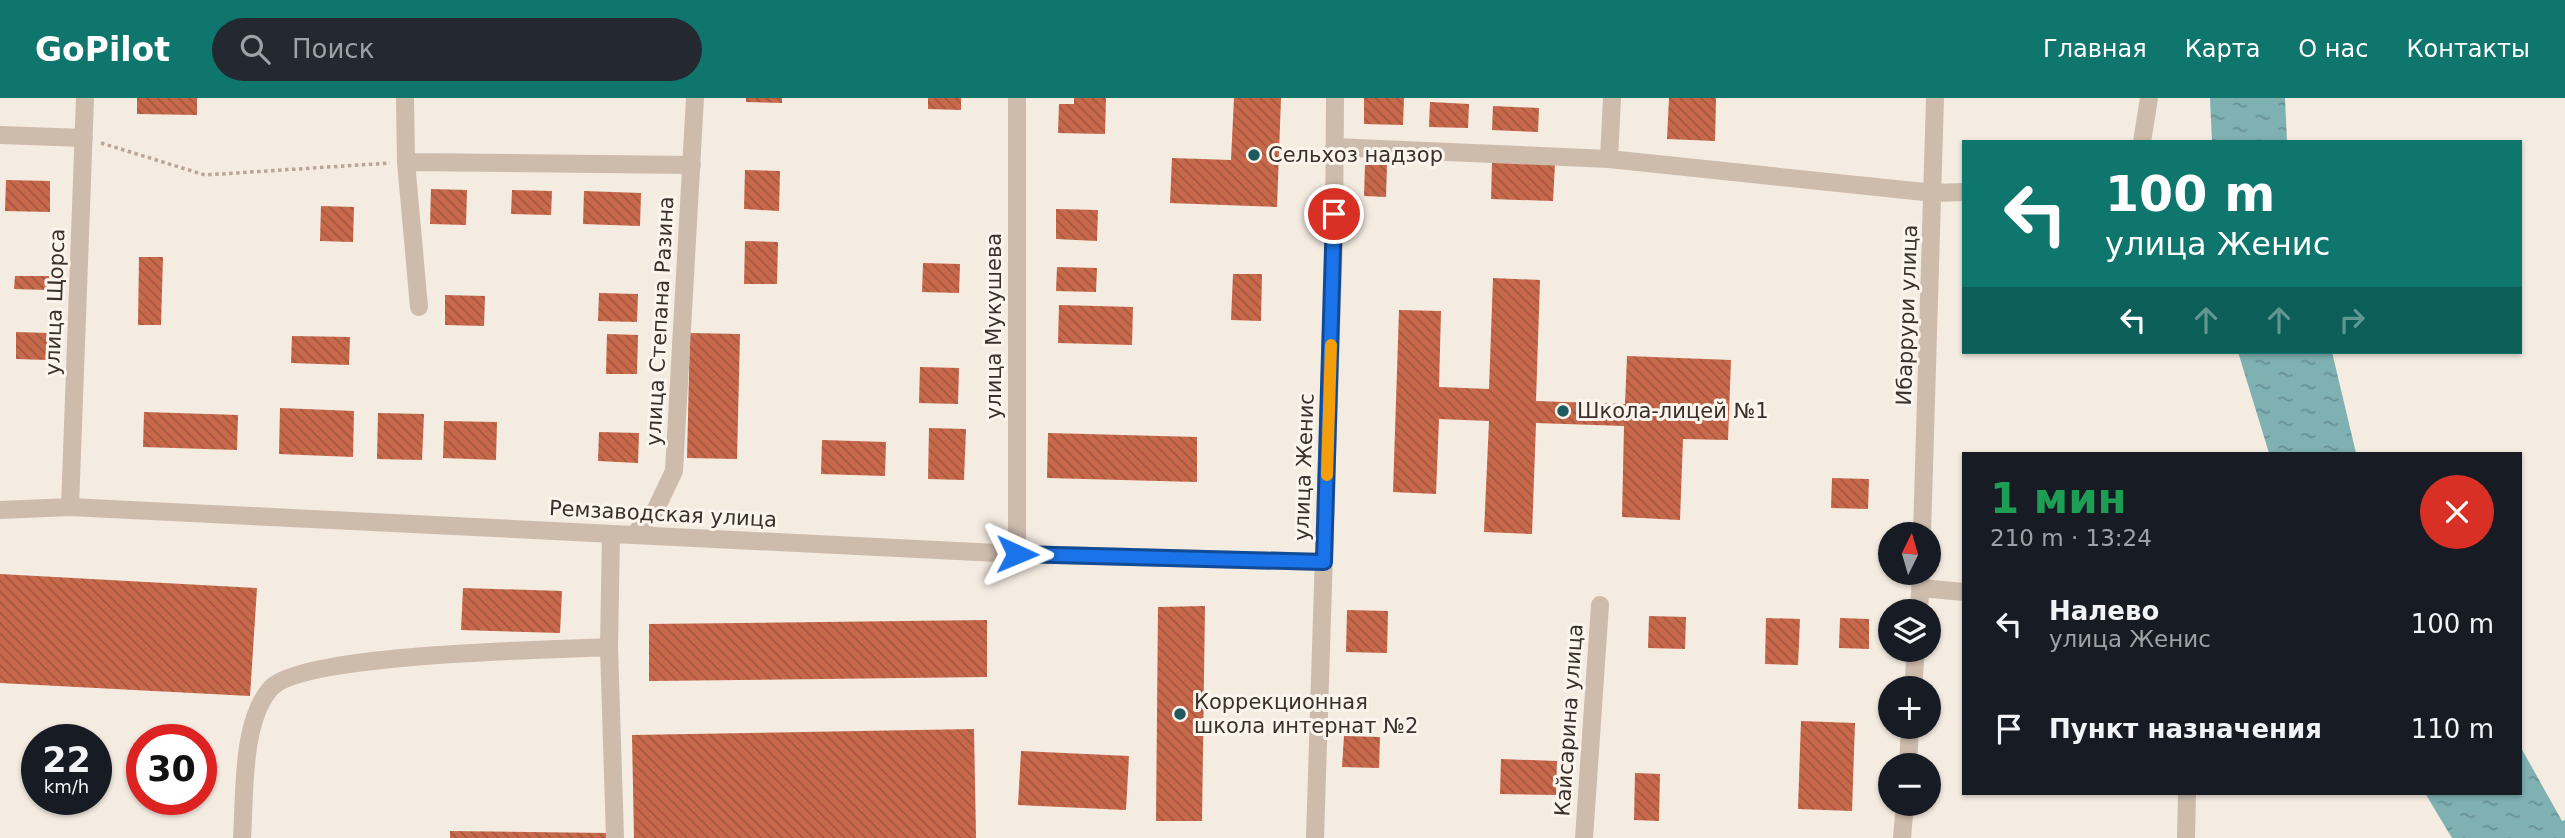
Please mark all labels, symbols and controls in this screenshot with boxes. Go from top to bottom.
search box [212,18,702,81]
text: GoPilot [35,30,170,69]
icon: search [236,30,274,68]
text: Поиск [292,34,374,64]
text: Главная [2043,35,2147,63]
text: Карта [2185,35,2260,63]
text: О нас [2298,35,2368,63]
text: Контакты [2406,35,2530,63]
place label: Сельхоз надзор [1268,143,1443,167]
marker: Сельхоз надзор [1246,147,1262,163]
text: 100 m [2105,166,2275,223]
icon: left [1990,168,2081,259]
pin [1304,184,1364,244]
icon: arrive [1315,195,1353,233]
street label: улица Степана Разина [641,196,679,446]
street label: Ибаррури улица [1892,224,1922,406]
text: улица Женис [2105,225,2330,263]
street label: улица Щорса [40,228,70,376]
street label: улица Мукушева [982,233,1006,419]
icon: left [2114,301,2152,339]
icon: ahead [2187,301,2225,339]
icon: ahead [2260,301,2298,339]
icon: right [2333,301,2371,339]
street label: улица Женис [1289,393,1319,541]
place label: Школа-лицей №1 [1577,399,1769,423]
marker: Школа-лицей №1 [1555,403,1571,419]
text: 1 мин [1990,474,2127,523]
button: close [2420,475,2494,549]
street label: Ремзаводская улица [548,496,778,532]
position arrow [980,517,1054,591]
north arrow [1878,522,1941,584]
map controls [1878,522,1941,816]
text: 210 m · 13:24 [1990,525,2152,551]
text: Налево [2049,596,2159,626]
button: layers [1878,599,1941,662]
icon: left [1990,605,2028,643]
text: 100 m [2411,609,2494,639]
street label: Кайсарина улица [1550,623,1588,817]
text: улица Женис [2049,626,2211,652]
button: + [1878,676,1941,739]
place label: Коррекционная школа интернат №2 [1194,690,1418,738]
marker: Коррекционная школа интернат №2 [1172,706,1188,722]
icon: arrive [1990,710,2028,748]
text: Пункт назначения [2049,714,2322,744]
text: 110 m [2411,714,2494,744]
speed limit sign: 30 [126,724,217,815]
text: 22 [42,740,91,780]
button: − [1878,753,1941,816]
text: km/h [44,776,89,797]

